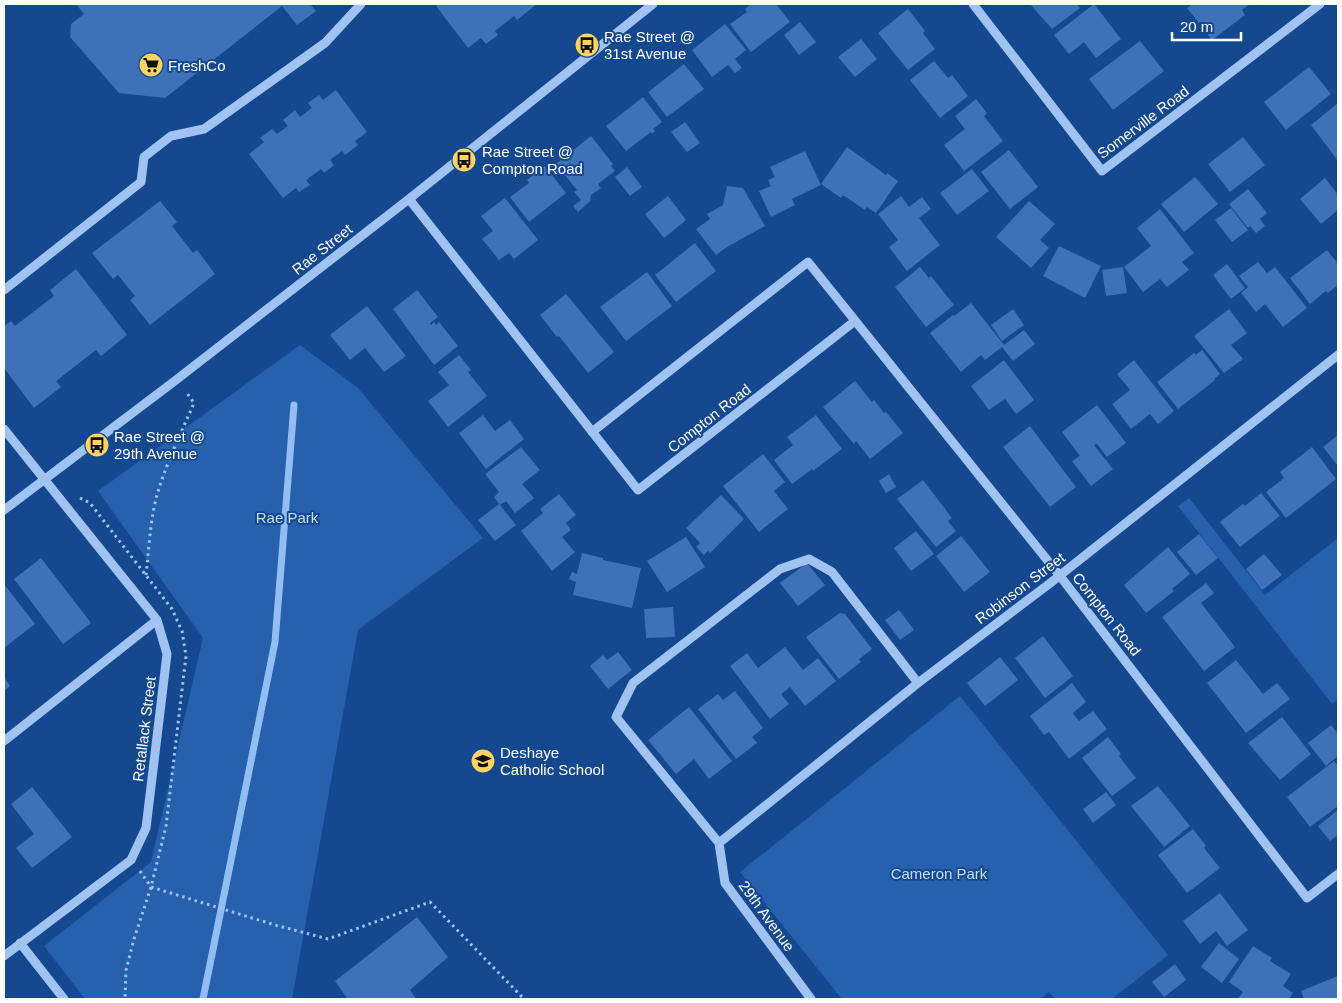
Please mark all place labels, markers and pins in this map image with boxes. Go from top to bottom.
place label: Rae Street @ 31st Avenue [604,28,695,62]
bus stop icon: Rae Street @ 31st Avenue [574,32,600,58]
supermarket icon: FreshCo [138,52,164,78]
place label: FreshCo [168,57,226,74]
place label: Rae Street @ Compton Road [482,143,583,177]
bus stop icon: Rae Street @ Compton Road [451,147,477,173]
place label: Rae Street @ 29th Avenue [114,428,205,462]
bus stop icon: Rae Street @ 29th Avenue [84,432,110,458]
place label: Deshaye Catholic School [500,744,604,778]
school or university icon: Deshaye Catholic School [470,748,496,774]

